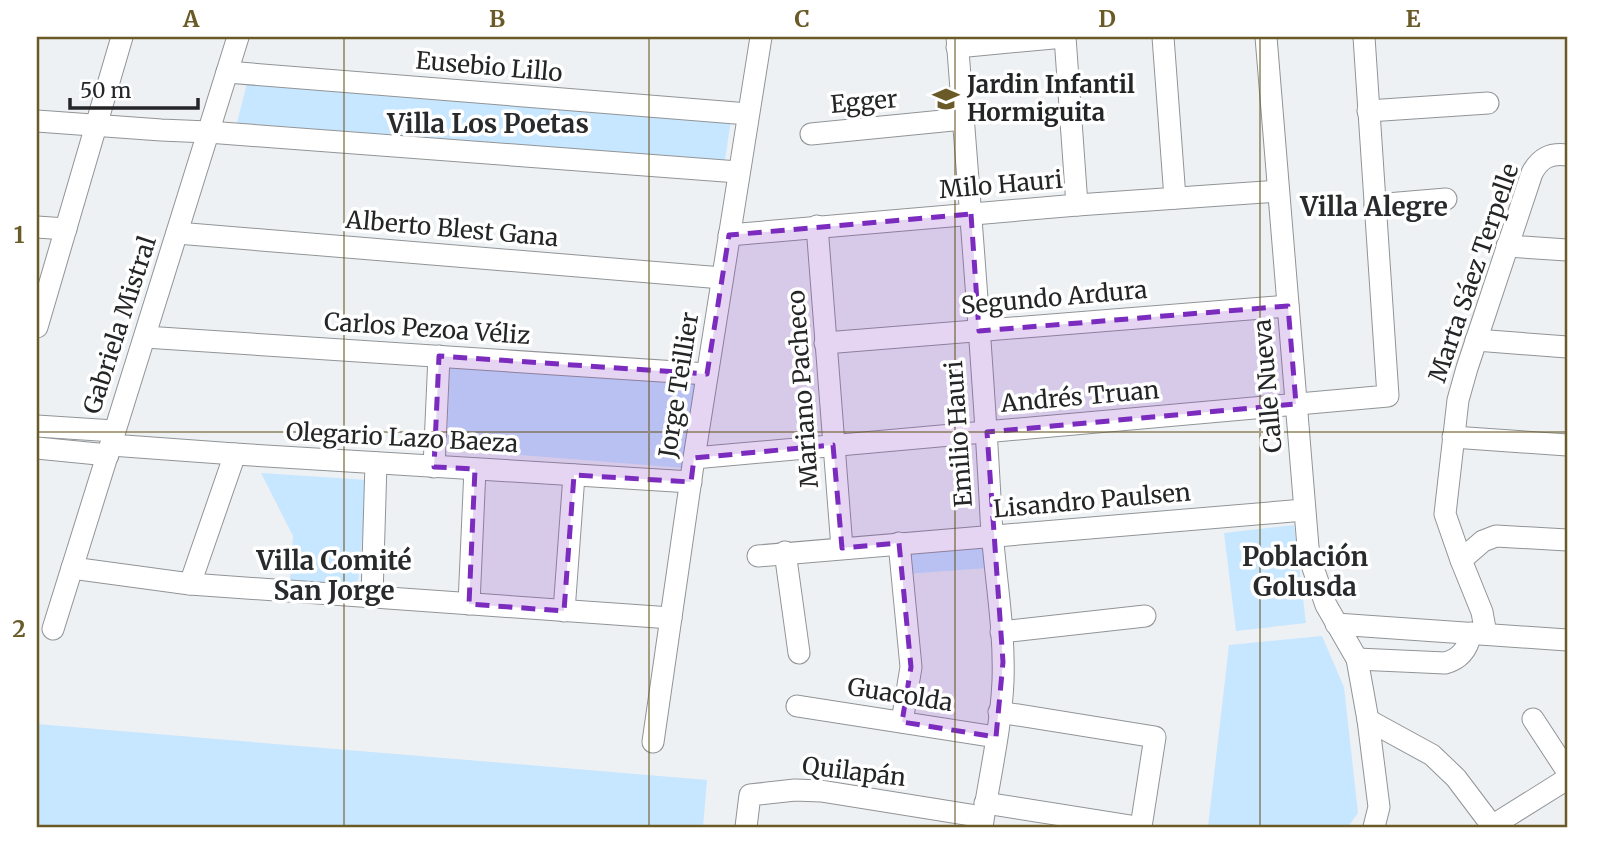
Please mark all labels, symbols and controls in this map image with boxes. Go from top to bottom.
text: A [182,4,200,33]
text: B [489,4,505,33]
text: C [794,4,810,33]
text: D [1098,4,1116,33]
text: E [1405,4,1421,33]
street label: Eusebio Lillo [414,45,564,88]
scale bar [70,66,198,110]
place label: Jardin Infantil Hormiguita [966,69,1135,128]
text: 50 m [80,77,131,104]
street label: Egger [829,83,899,120]
school or university icon: Jardin Infantil Hormiguita [931,84,961,114]
district label: Villa Los Poetas [386,107,589,140]
street label: Marta Sáez Terpelle [1422,159,1525,386]
street label: Milo Hauri [938,164,1064,205]
district label: Villa Alegre [1299,190,1448,223]
street label: Alberto Blest Gana [343,204,560,253]
text: 1 [14,220,25,249]
street label: Gabriela Mistral [76,232,163,418]
street label: Segundo Ardura [960,274,1148,321]
street label: Mariano Pacheco [780,289,825,489]
street label: Carlos Pezoa Véliz [323,306,531,351]
street label: Jorge Teillier [652,310,705,461]
street label: Calle Nueva [1246,318,1289,454]
street label: Emilio Hauri [938,360,979,508]
street label: Andrés Truan [998,374,1161,419]
street label: Olegario Lazo Baeza [285,416,519,459]
street label: Lisandro Paulsen [992,476,1192,525]
district label: Población Golusda [1242,540,1368,603]
district label: Villa Comité San Jorge [255,544,412,607]
text: 2 [12,614,26,643]
street label: Guacolda [845,671,955,718]
street label: Quilapán [800,750,908,793]

